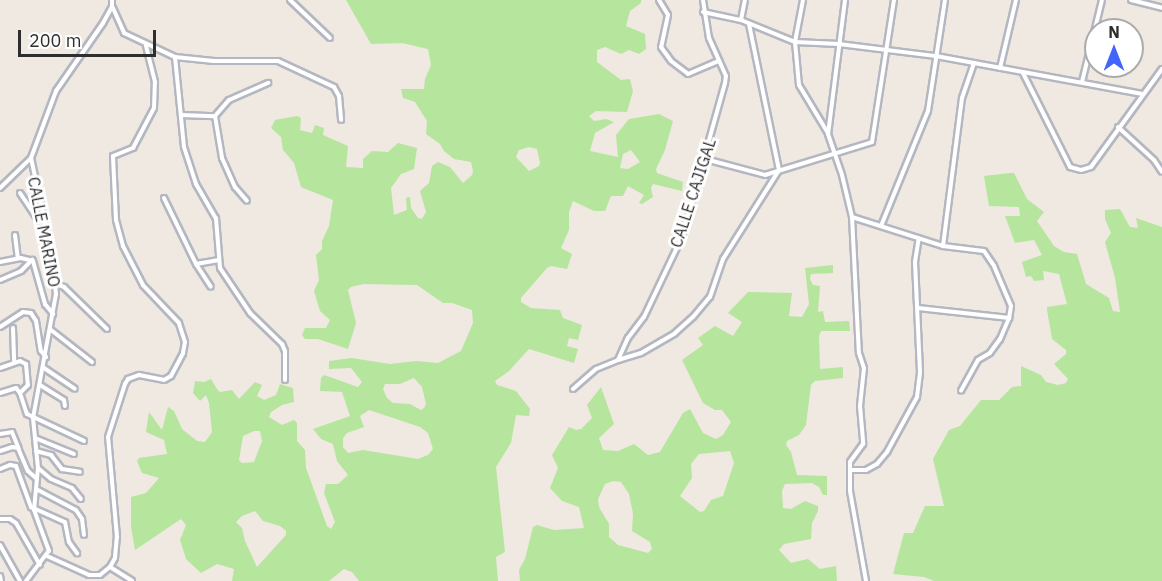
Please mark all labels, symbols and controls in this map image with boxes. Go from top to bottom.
scale bar [21,18,159,56]
north arrow [1084,18,1144,78]
text: N [1108,22,1120,42]
text: 200 m [29,29,81,52]
street label: CALLE CAJIGAL [666,136,720,250]
street label: CALLE MARINO [24,175,64,289]

